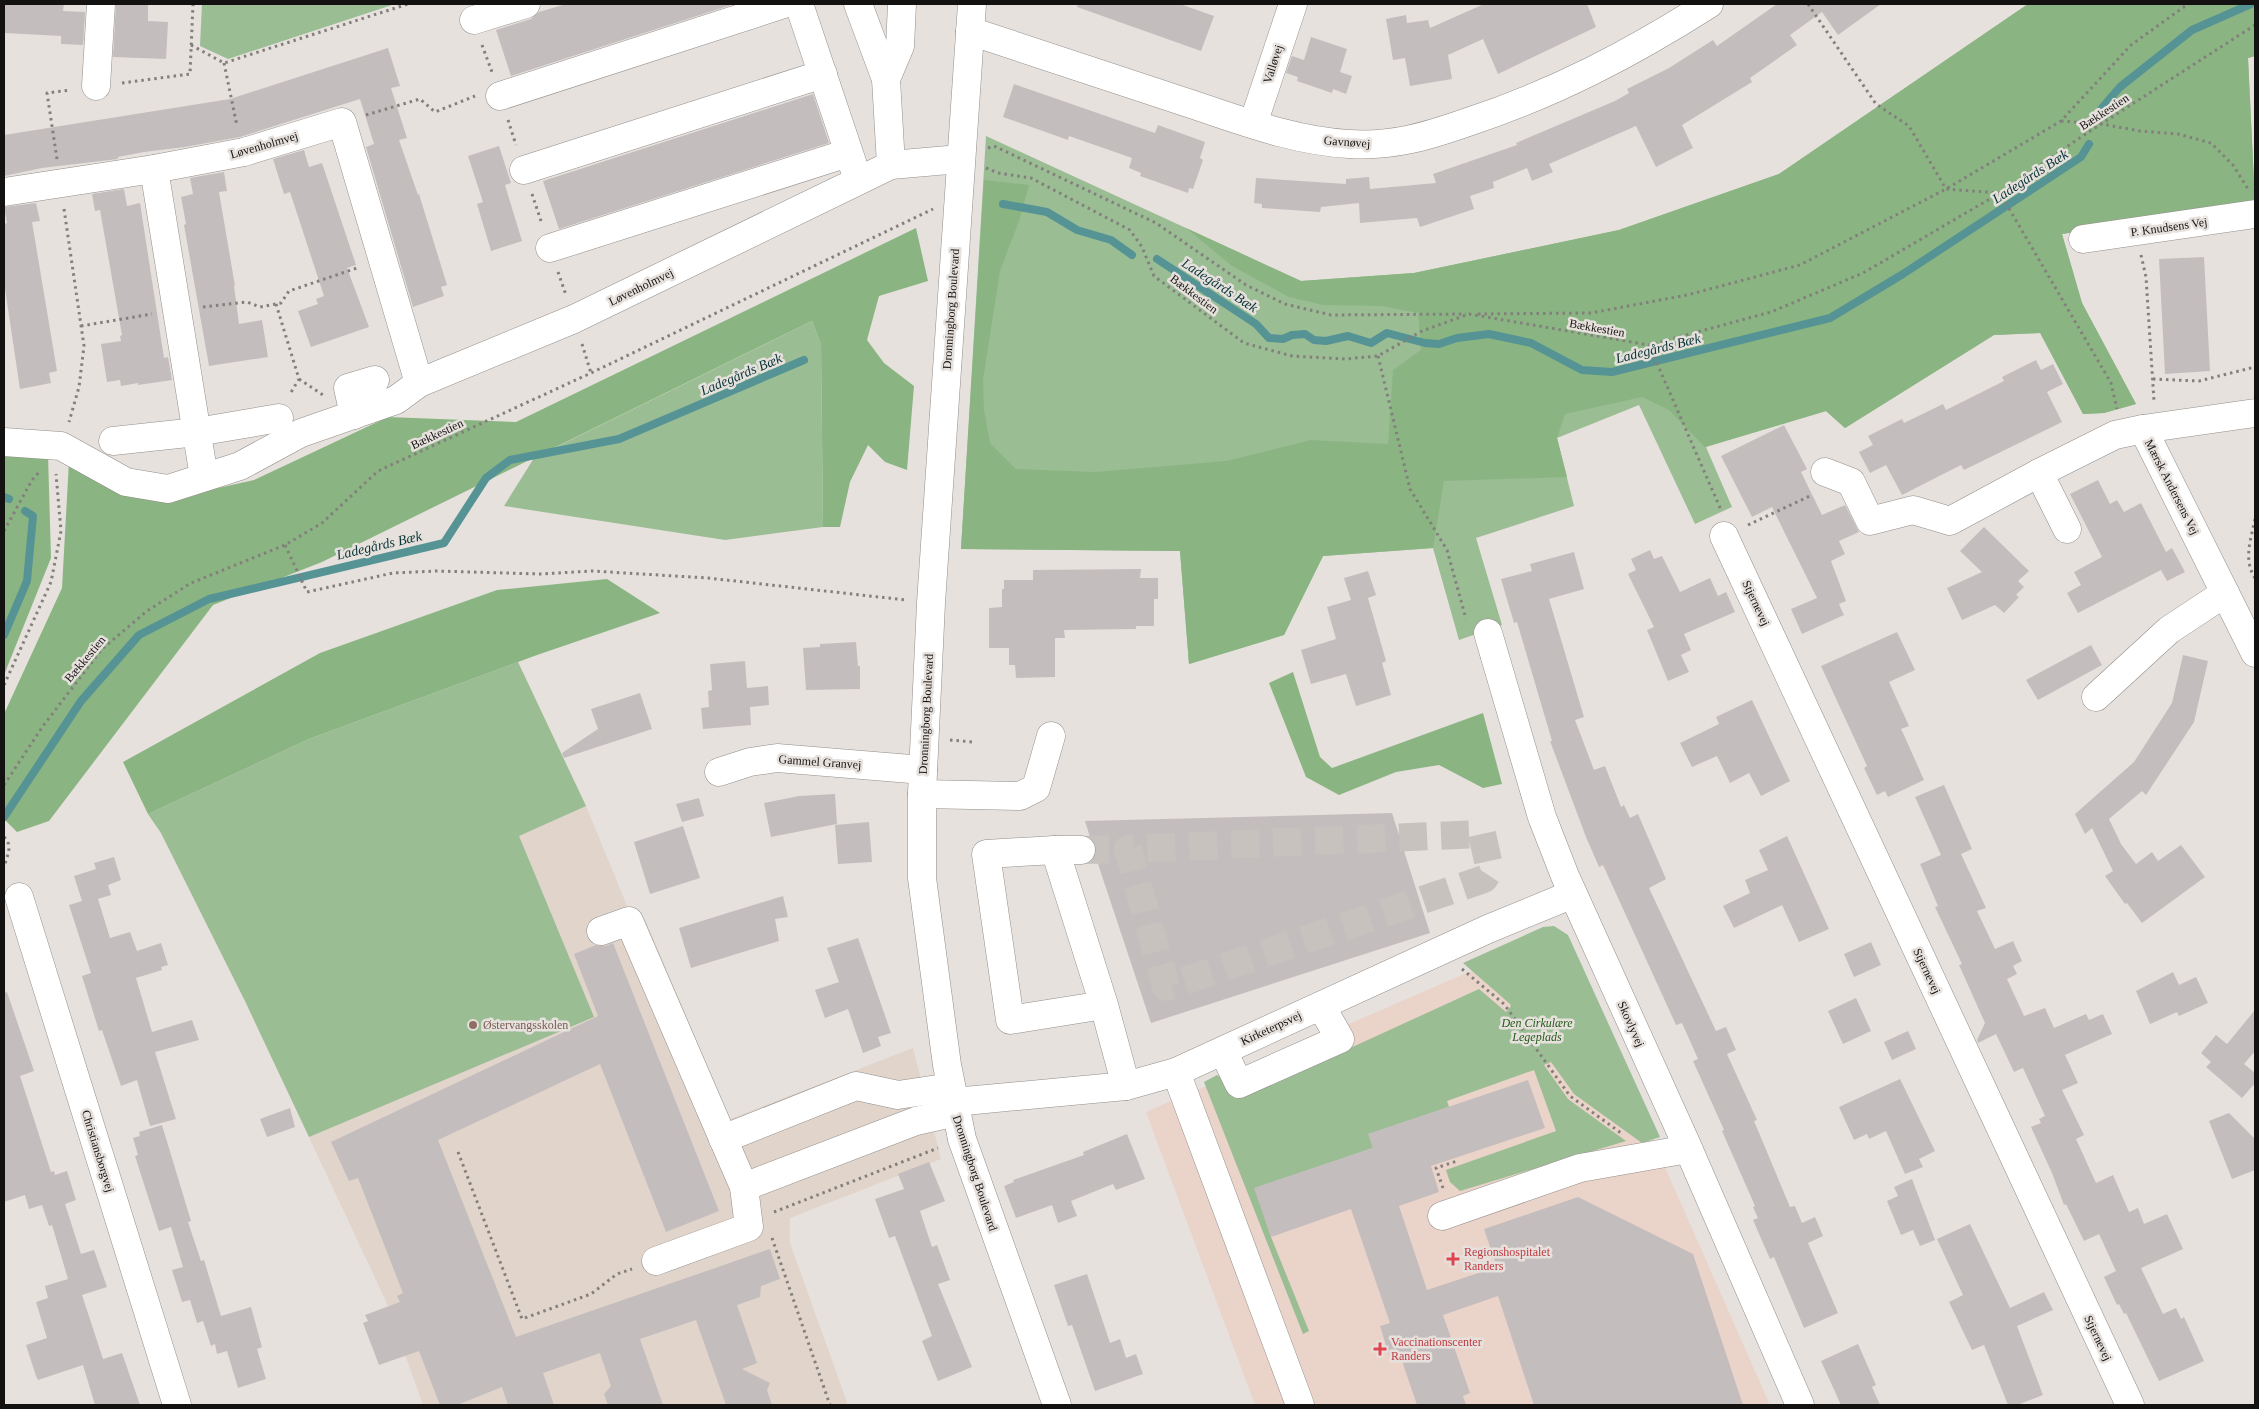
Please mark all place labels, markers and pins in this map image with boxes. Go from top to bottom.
place label: Østervangsskolen [483,1018,568,1032]
marker: Østervangsskolen [467,1019,479,1031]
place label: Regionshospitalet Randers [1464,1245,1551,1273]
marker: Regionshospitalet Randers [1446,1252,1460,1266]
place label: Vaccinationscenter Randers [1391,1335,1482,1363]
marker: Vaccinationscenter Randers [1373,1342,1387,1356]

